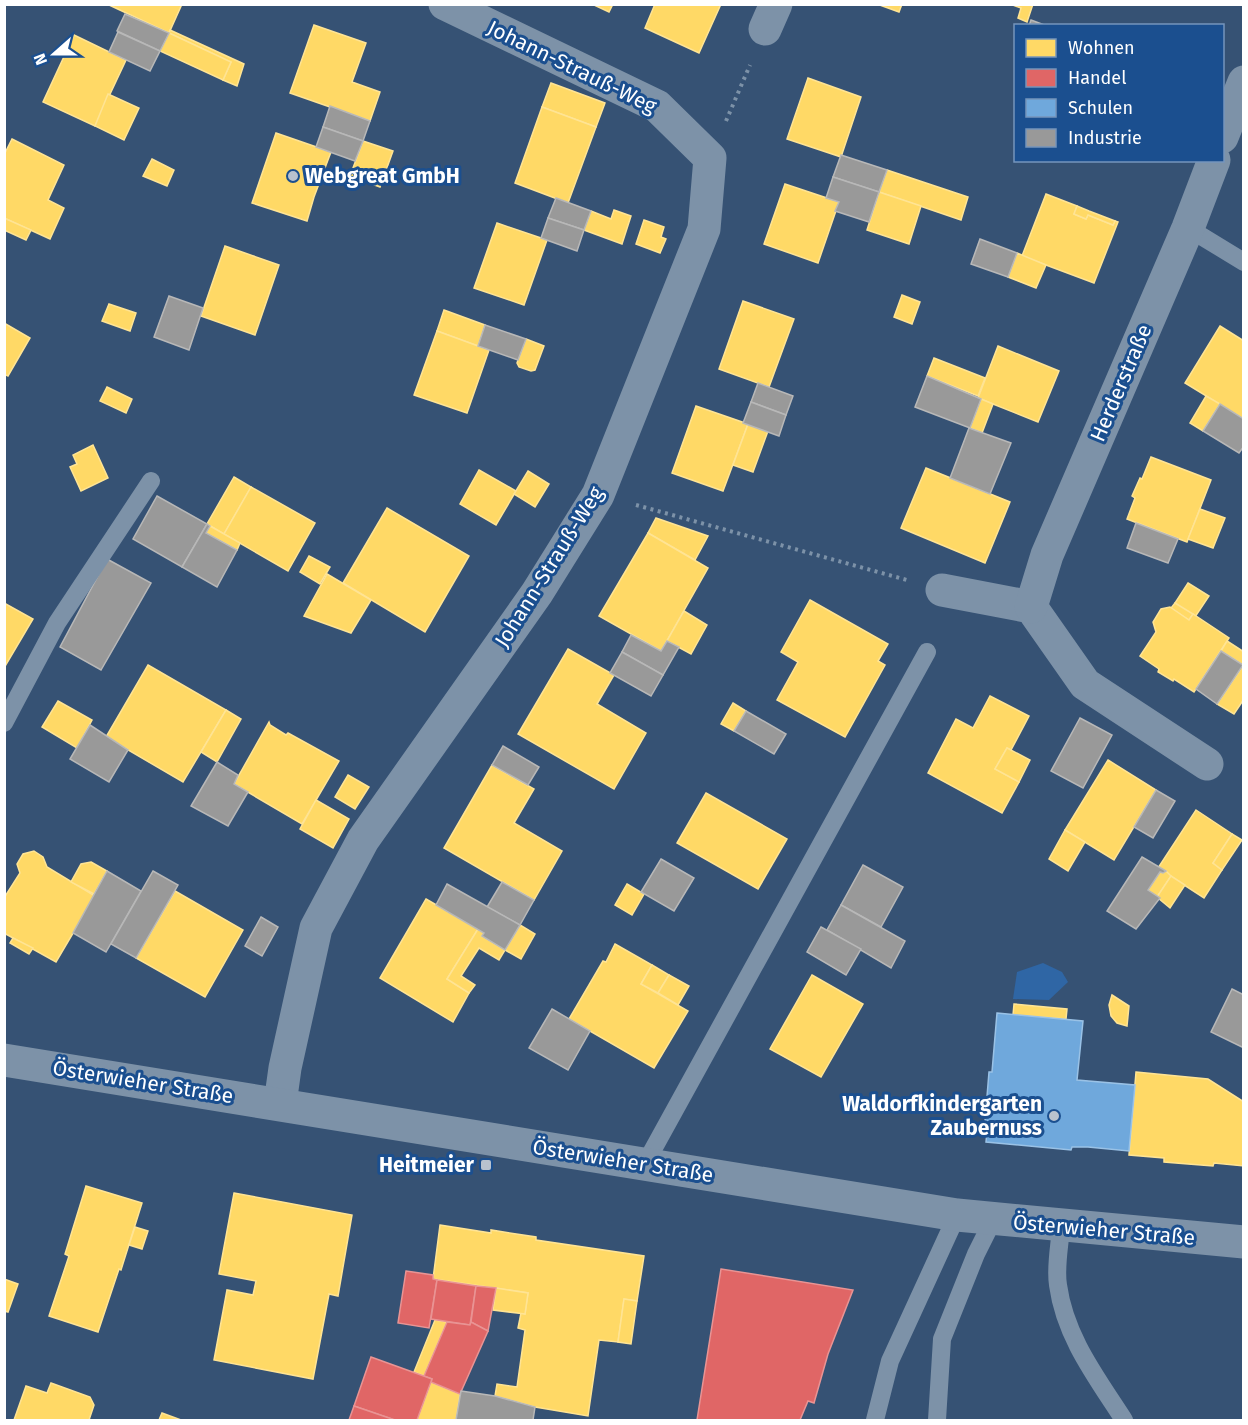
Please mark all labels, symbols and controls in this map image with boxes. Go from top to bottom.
street label: Johann-Strauß-Weg [483,15,661,119]
north arrow [24,24,84,84]
legend [1014,24,1224,162]
text: Wohnen [1068,37,1135,59]
text: N [30,51,51,68]
text: Handel [1068,67,1126,89]
text: Schulen [1068,97,1133,119]
text: Industrie [1068,127,1142,149]
place label: Webgreat GmbH [305,163,460,189]
marker: Webgreat GmbH [286,169,300,183]
street label: Herderstraße [1085,320,1157,446]
street label: Johann-Strauß-Weg [489,482,609,652]
street label: Österwieher Straße [51,1055,235,1109]
place label: Waldorfkindergarten Zaubernuss [842,1091,1042,1141]
marker: Waldorfkindergarten Zaubernuss [1047,1109,1061,1123]
street label: Österwieher Straße [531,1134,715,1188]
place label: Heitmeier [379,1152,475,1178]
marker: Heitmeier [479,1158,493,1172]
street label: Österwieher Straße [1012,1209,1196,1251]

